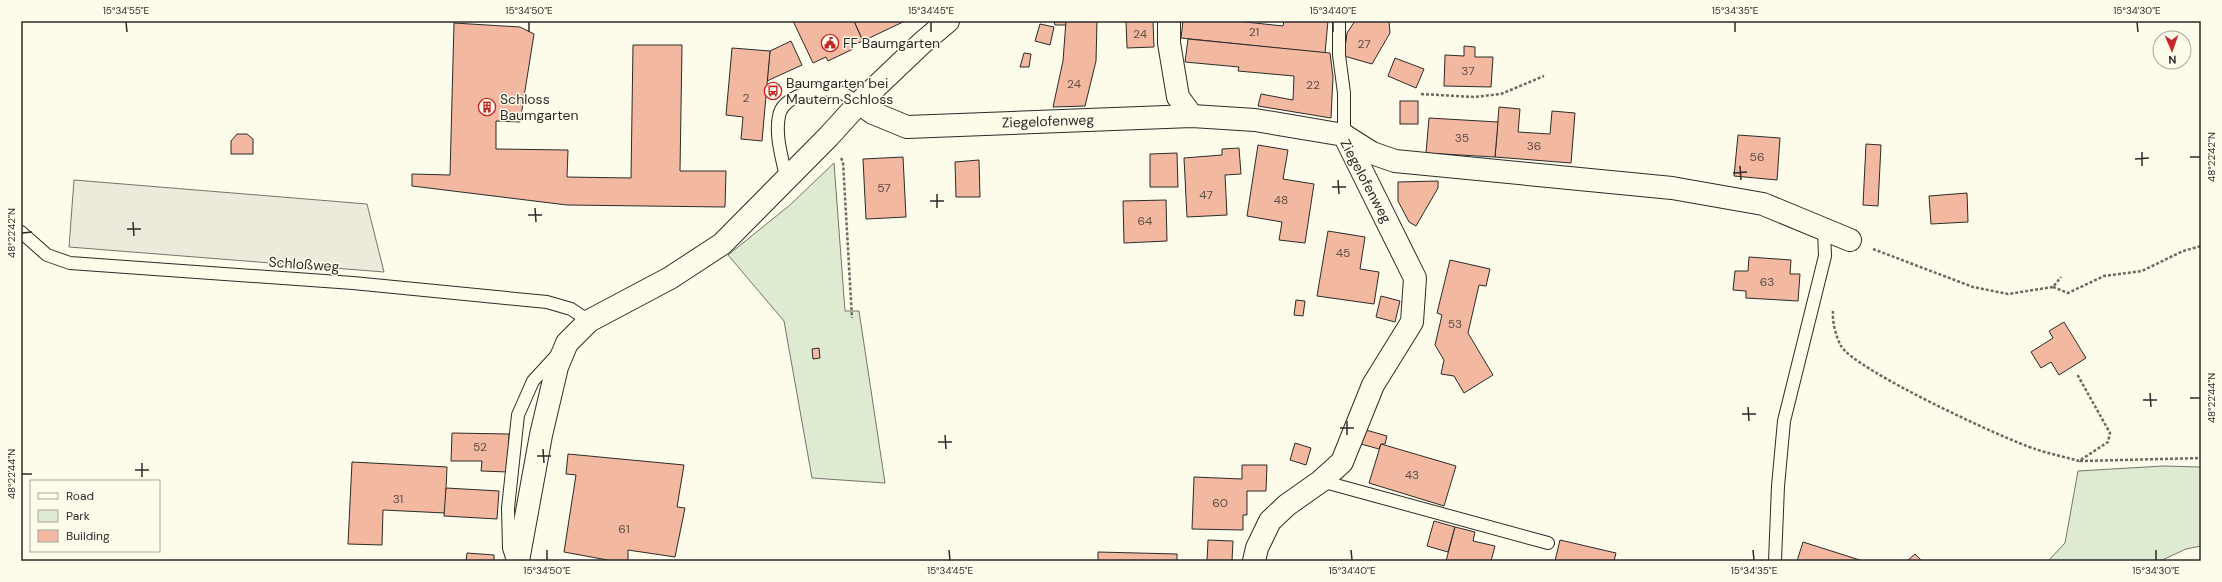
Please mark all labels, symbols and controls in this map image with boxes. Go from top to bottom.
text: 15°34'55"E [103,4,150,17]
text: 15°34'50"E [505,4,553,17]
text: 15°34'45"E [908,4,954,17]
text: 15°34'40"E [1309,4,1357,17]
text: 15°34'35"E [1712,4,1759,17]
text: 15°34'30"E [2113,4,2161,17]
house number: 21 [1249,24,1259,40]
house number: 24 [1133,26,1147,42]
north arrow [2152,30,2192,70]
public building icon: FF Baumgarten [820,33,840,53]
place label: FF Baumgarten [843,34,940,52]
house number: 27 [1357,36,1371,52]
text: N [2168,53,2177,67]
house number: 37 [1461,63,1475,79]
place label: Baumgarten bei Mautern Schloss [786,74,893,108]
house number: 24 [1067,76,1081,92]
house number: 22 [1306,77,1320,93]
bus stop icon: Baumgarten bei Mautern Schloss [763,81,783,101]
place label: Schloss Baumgarten [500,90,578,124]
house number: 2 [743,90,750,106]
building icon: Schloss Baumgarten [477,97,497,117]
street label: Ziegelofenweg [1002,110,1095,132]
house number: 35 [1455,130,1469,146]
text: 48°22'42"N [2205,132,2218,182]
street label: Ziegelofenweg [1336,136,1396,226]
house number: 36 [1527,138,1541,154]
house number: 56 [1750,149,1764,165]
house number: 57 [877,180,891,196]
house number: 47 [1199,187,1213,203]
house number: 48 [1274,192,1288,208]
text: 48°22'42"N [5,208,18,258]
house number: 64 [1138,213,1152,229]
house number: 45 [1336,245,1350,261]
street label: Schloßweg [268,253,340,275]
house number: 63 [1760,274,1774,290]
house number: 53 [1448,316,1462,332]
text: 48°22'44"N [2205,373,2218,423]
house number: 52 [473,439,487,455]
text: 48°22'44"N [5,449,18,499]
house number: 43 [1405,467,1419,483]
legend [30,480,160,552]
text: Road [66,488,94,504]
house number: 31 [393,491,403,507]
house number: 60 [1212,495,1228,511]
text: Park [66,508,90,524]
house number: 61 [618,521,630,537]
text: Building [66,528,110,544]
text: 15°34'50"E [523,564,571,577]
text: 15°34'45"E [927,564,973,577]
text: 15°34'40"E [1328,564,1376,577]
text: 15°34'35"E [1731,564,1778,577]
text: 15°34'30"E [2132,564,2180,577]

